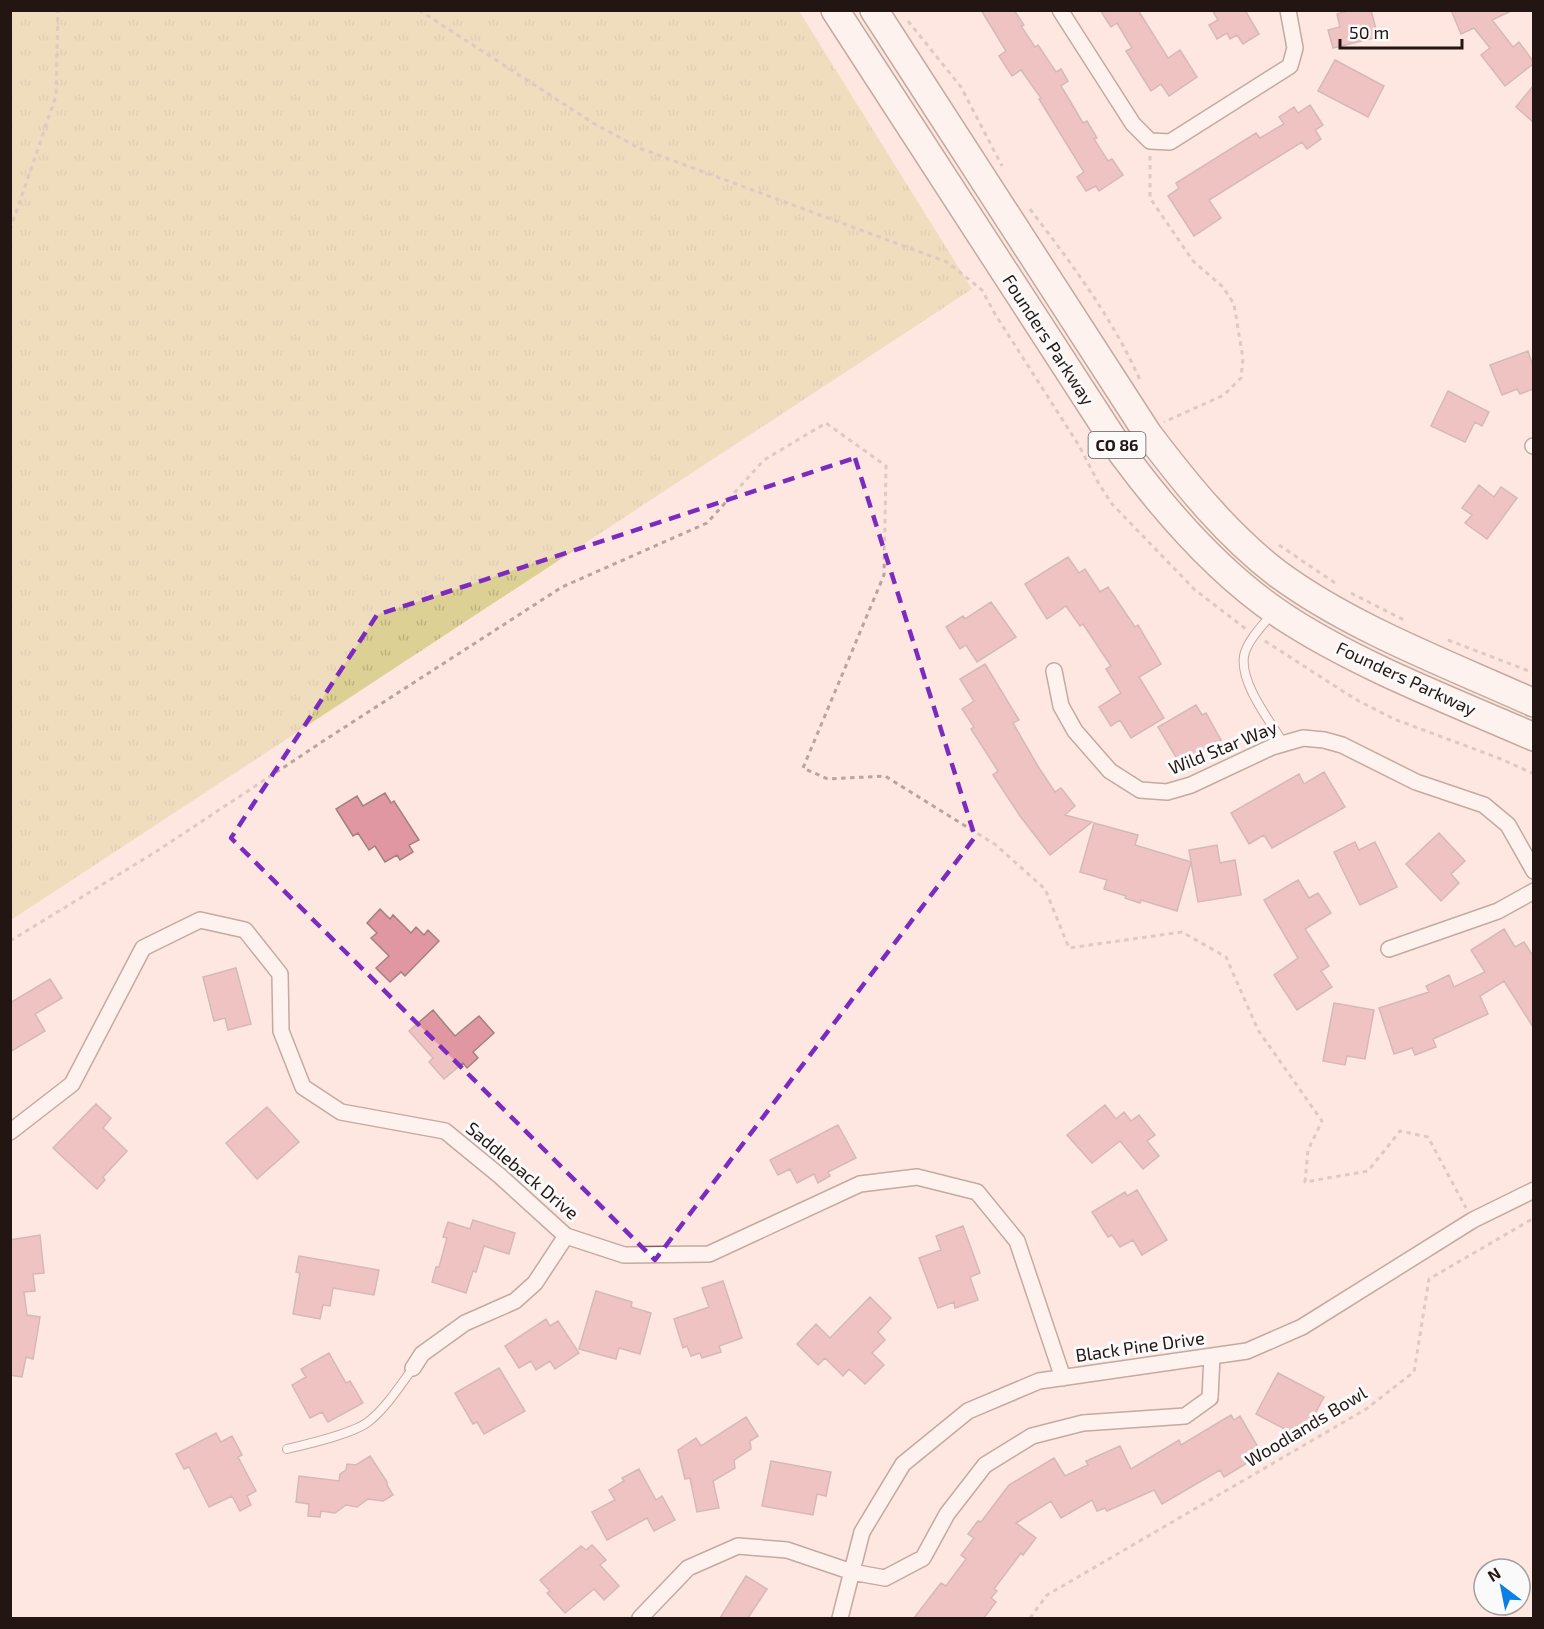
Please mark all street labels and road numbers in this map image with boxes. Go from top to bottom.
street label: Founders Parkway [998,270,1100,409]
road number: CO 86 [1088,432,1146,458]
street label: Founders Parkway [1333,636,1480,720]
street label: Wild Star Way [1165,715,1280,779]
street label: Saddleback Drive [462,1117,583,1224]
street label: Black Pine Drive [1074,1326,1206,1366]
street label: Woodlands Bowl [1241,1381,1371,1471]

